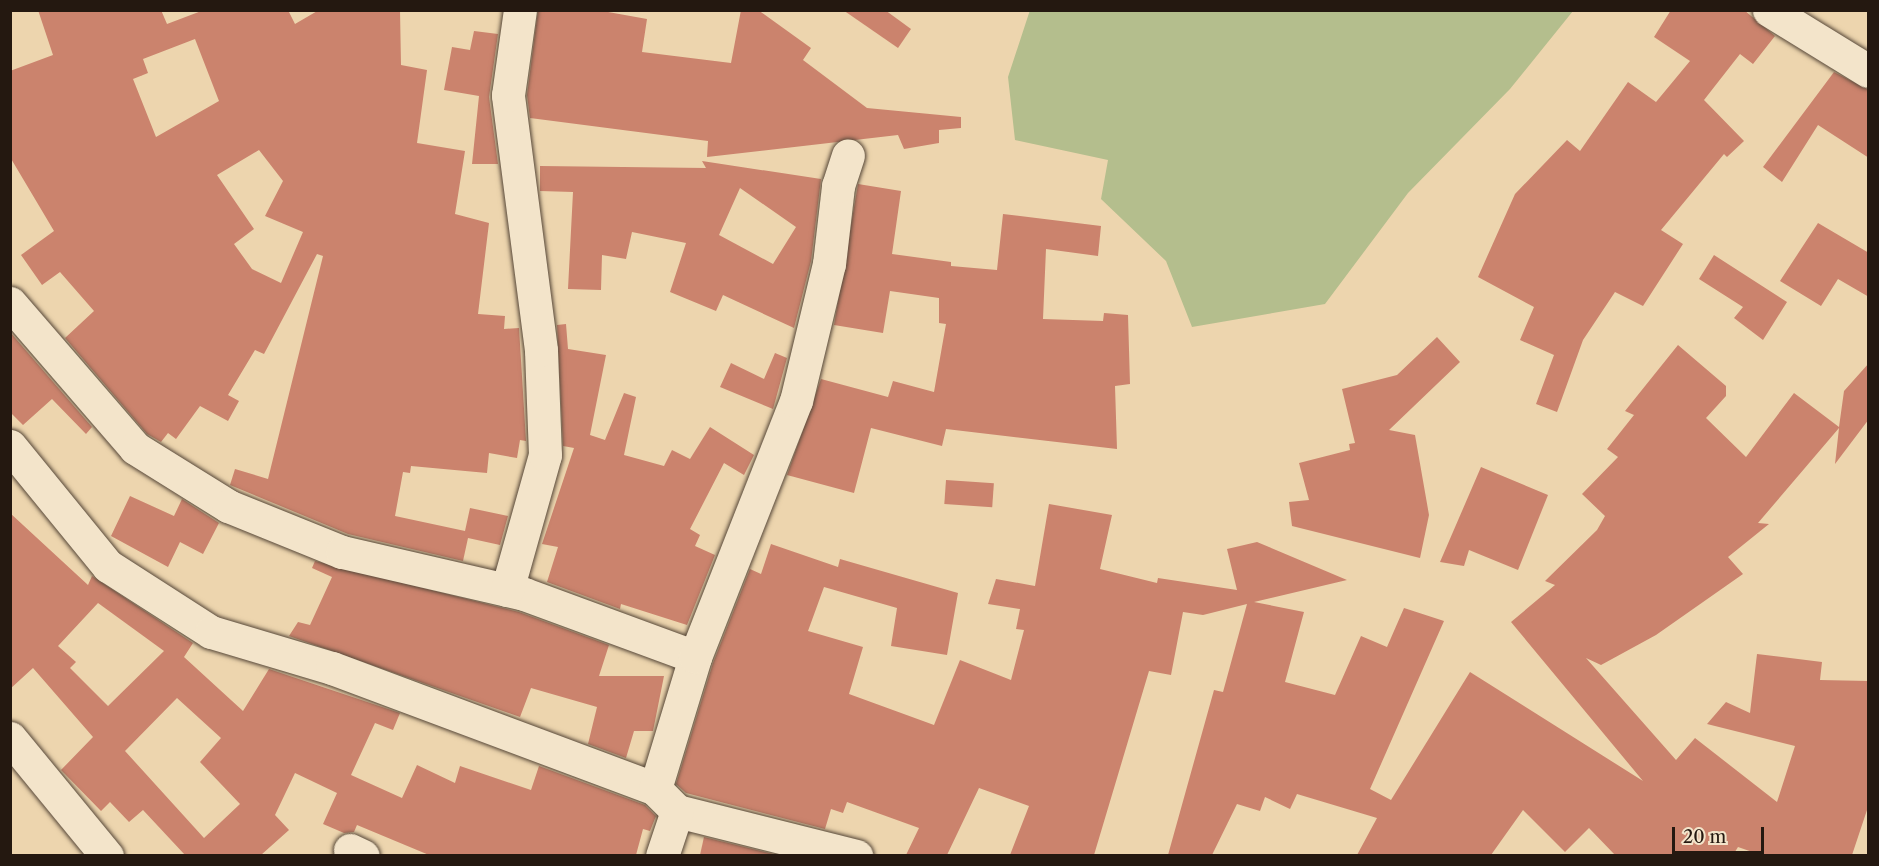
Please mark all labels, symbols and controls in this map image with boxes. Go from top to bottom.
scale bar [1675,815,1766,853]
text: 20 m [1683,826,1726,848]

